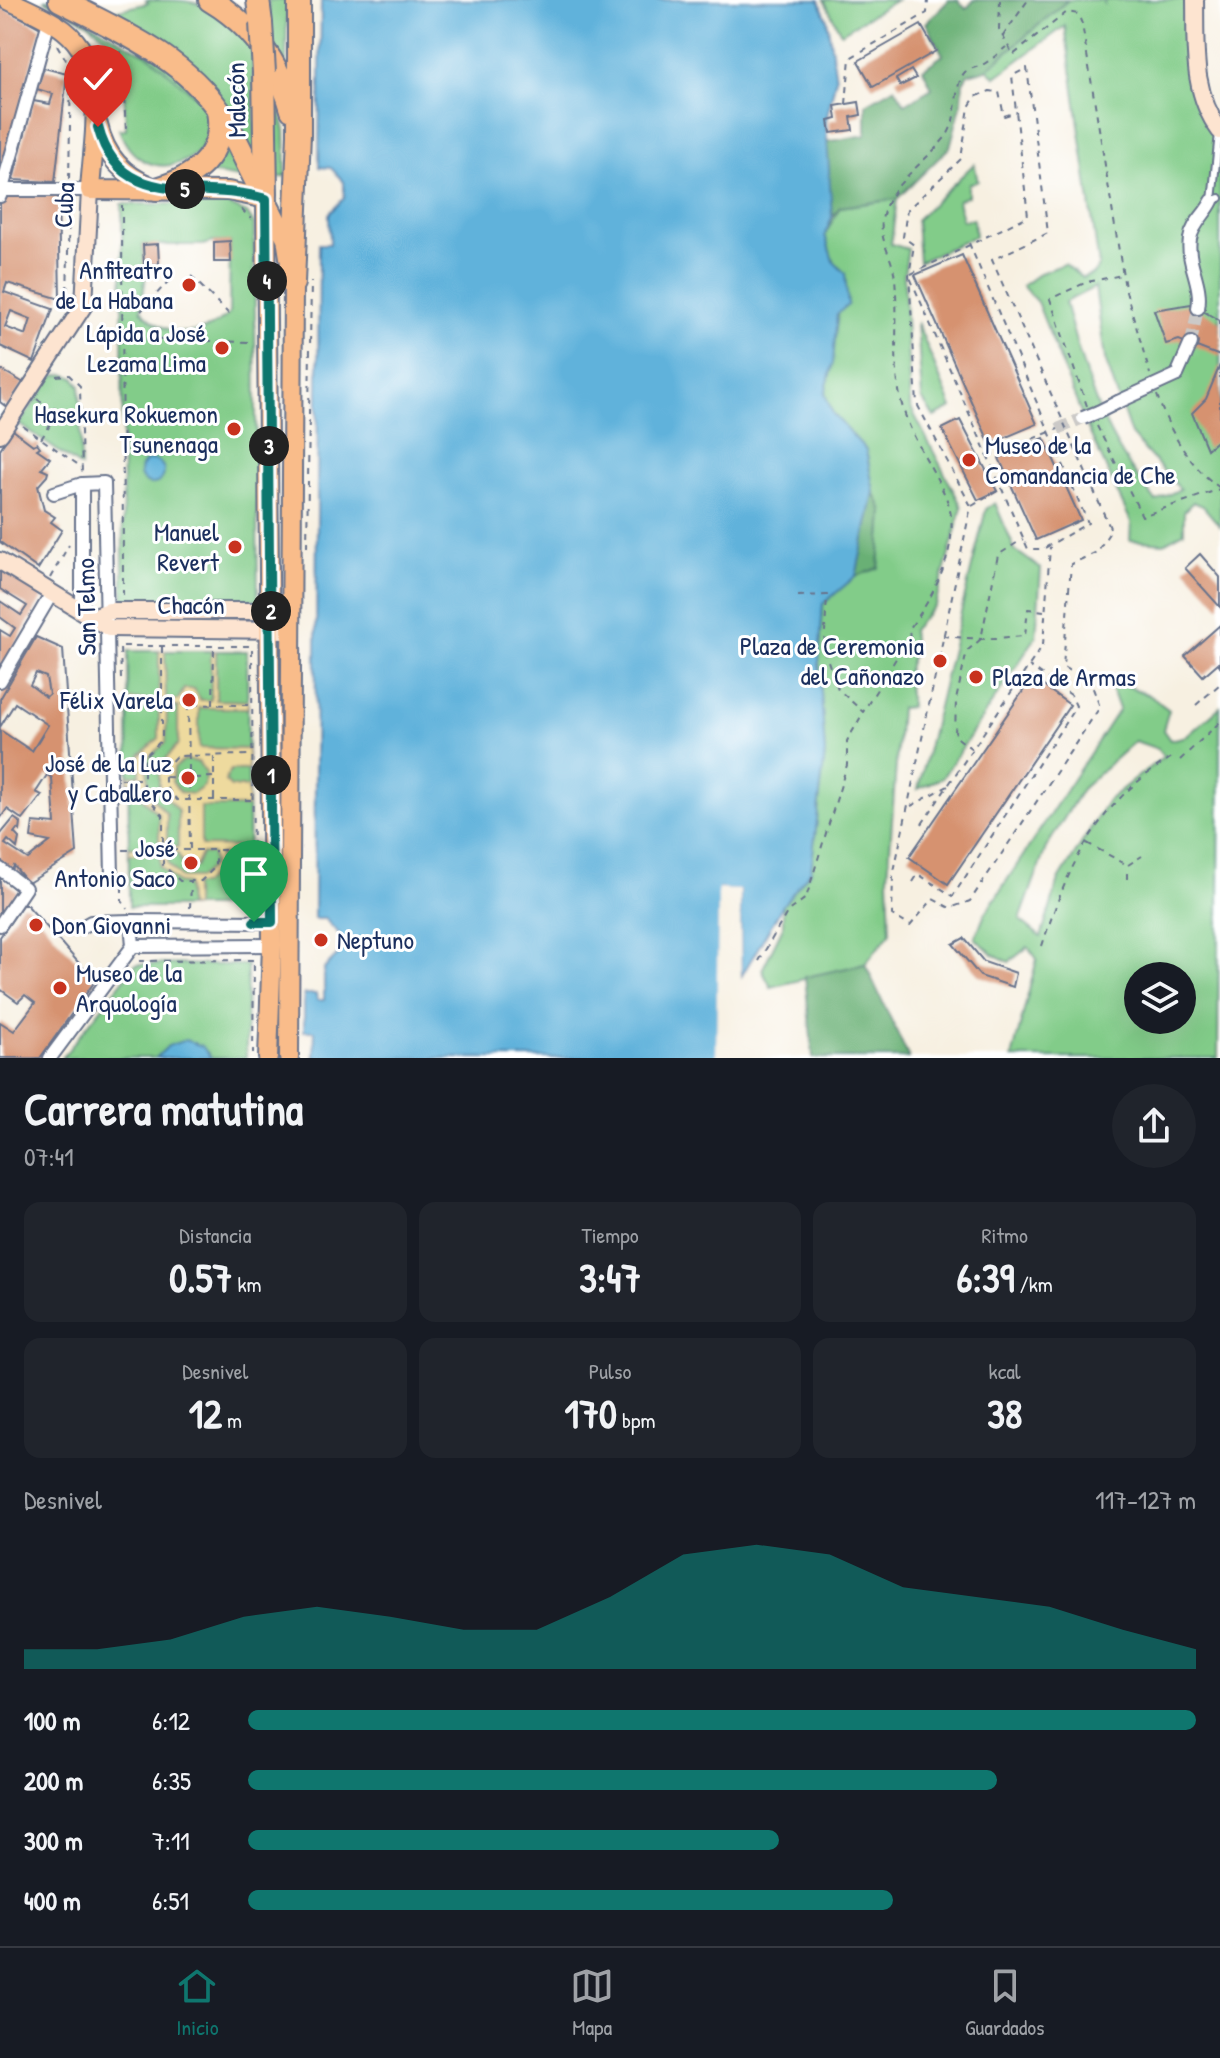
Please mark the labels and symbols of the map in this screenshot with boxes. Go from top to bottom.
pin [64,45,132,127]
street label: Malecón [217,62,254,138]
pin: 5 [165,169,205,209]
street label: Cuba [45,181,82,229]
place label: Anfiteatro de La Habana [55,252,173,317]
pin: 4 [247,261,287,301]
marker: Anfiteatro de La Habana [180,276,198,294]
place label: Lápida a José Lezama Lima [86,315,206,380]
marker: Lápida a José Lezama Lima [213,339,231,357]
place label: Hasekura Rokuemon Tsunenaga [34,396,218,461]
marker: Hasekura Rokuemon Tsunenaga [225,420,243,438]
pin: 3 [249,426,289,466]
place label: Museo de la Comandancia de Che [985,427,1176,492]
marker: Museo de la Comandancia de Che [960,451,978,469]
place label: Manuel Revert [154,514,220,579]
marker: Manuel Revert [226,538,244,556]
street label: San Telmo [67,558,104,656]
street label: Chacón [157,587,225,622]
pin: 2 [251,591,291,631]
place label: Plaza de Ceremonia del Cañonazo [740,628,924,693]
marker: Plaza de Ceremonia del Cañonazo [931,652,949,670]
place label: Plaza de Armas [992,659,1136,694]
marker: Plaza de Armas [967,668,985,686]
place label: Félix Varela [59,682,173,717]
marker: Félix Varela [180,691,198,709]
place label: José de la Luz y Caballero [45,745,172,810]
pin: 1 [251,755,291,795]
marker: José de la Luz y Caballero [179,769,197,787]
place label: José Antonio Saco [54,830,175,895]
pin [220,840,288,922]
marker: José Antonio Saco [182,854,200,872]
place label: Don Giovanni [52,907,171,942]
marker: Don Giovanni [27,916,45,934]
place label: Neptuno [337,922,414,957]
marker: Neptuno [312,931,330,949]
place label: Museo de la Arquología [76,955,182,1020]
marker: Museo de la Arquología [51,979,69,997]

